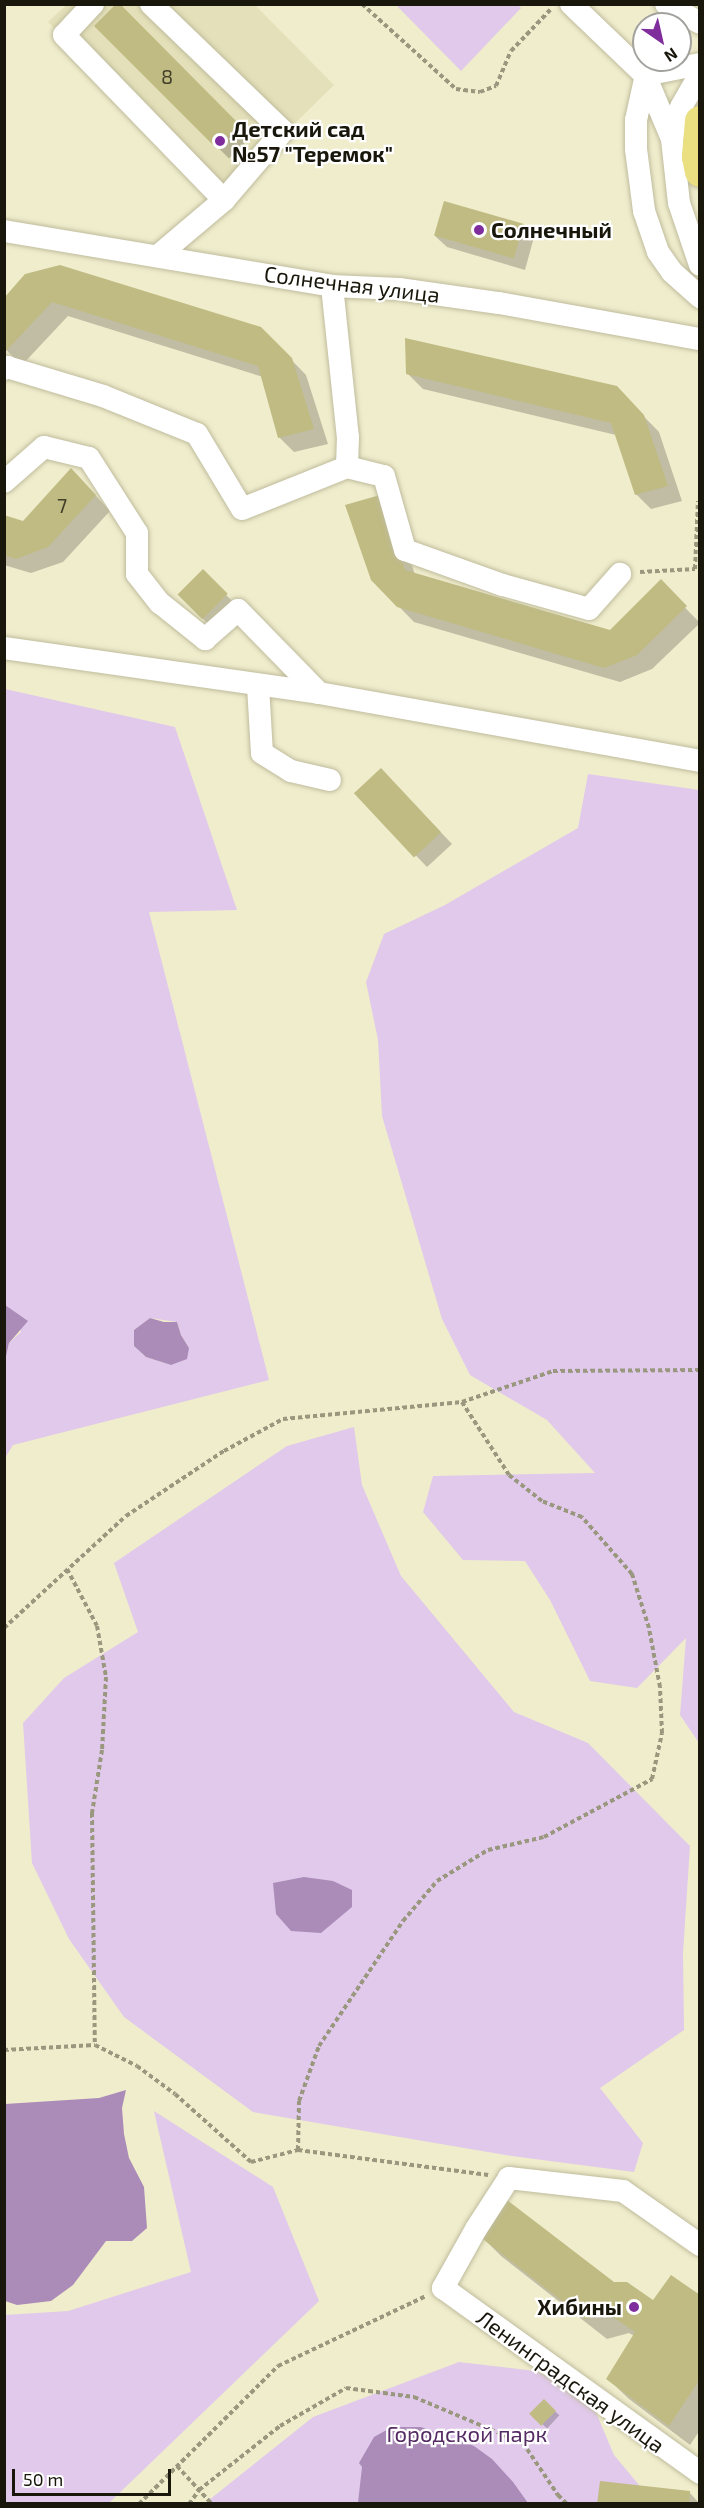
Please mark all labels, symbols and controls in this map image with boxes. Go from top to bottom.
north arrow [632,12,692,72]
text: N [661,45,681,67]
house number: 8 [161,64,173,88]
place label: Детский сад №57 "Теремок" [232,115,393,166]
marker: Детский сад №57 "Теремок" [213,134,227,148]
place label: Солнечный [491,217,612,243]
marker: Солнечный [472,223,486,237]
street label: Солнечная улица [263,260,441,308]
house number: 7 [57,493,67,517]
place label: Хибины [537,2294,622,2320]
marker: Хибины [627,2300,641,2314]
street label: Ленинградская улица [472,2304,670,2458]
park label: Городской парк [387,2421,547,2447]
scale bar [15,2457,174,2495]
text: 50 m [23,2468,63,2490]

